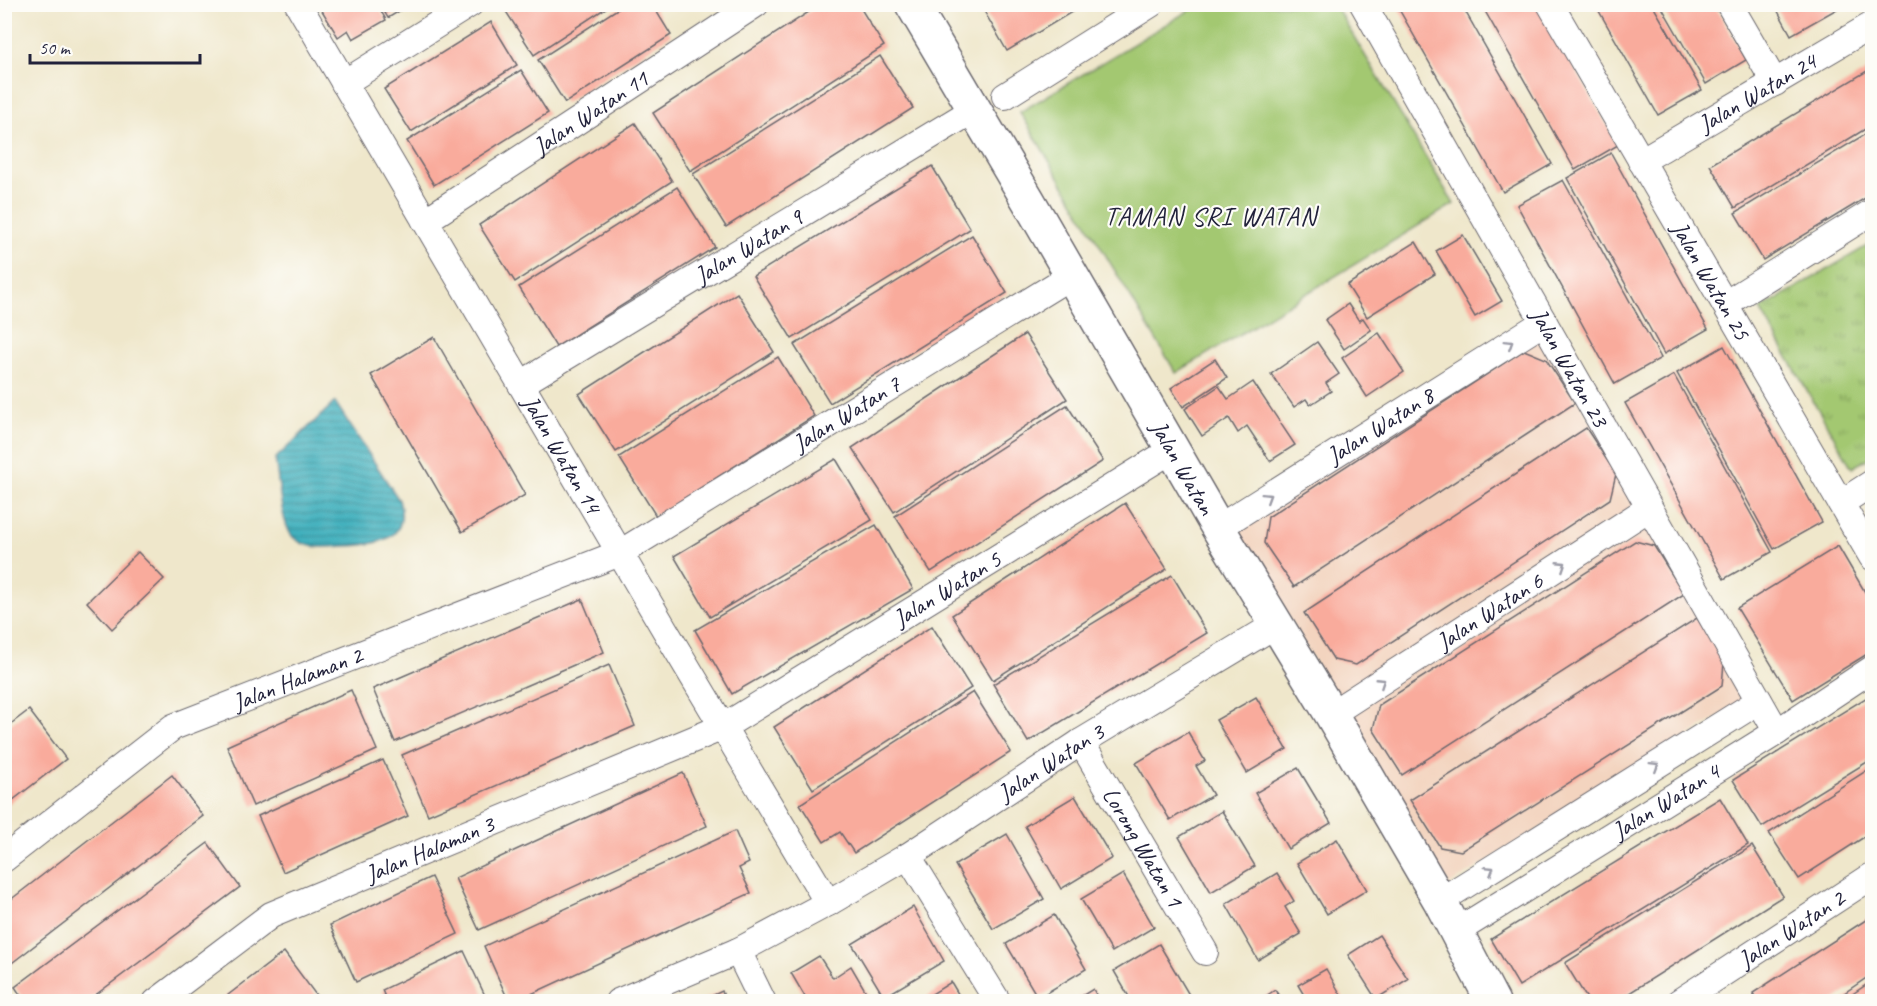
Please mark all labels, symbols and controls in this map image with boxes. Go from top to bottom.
scale bar [30,27,200,65]
text: 50 m [39,37,72,59]
street label: Jalan Watan 24 [1692,45,1824,139]
street label: Jalan Watan 11 [526,63,655,162]
district label: TAMAN SRI WATAN [1105,200,1320,233]
street label: Jalan Watan 9 [688,201,810,291]
street label: Jalan Watan 25 [1664,215,1758,346]
street label: Jalan Watan 23 [1524,302,1616,434]
one-way arrow [1502,340,1513,351]
street label: Jalan Watan 7 [786,369,907,459]
street label: Jalan Watan 8 [1320,379,1441,471]
street label: Jalan Watan 14 [515,389,609,521]
street label: Jalan Watan [1143,414,1223,521]
one-way arrow [1261,492,1271,504]
street label: Jalan Watan 5 [887,544,1007,634]
one-way arrow [1556,560,1566,572]
street label: Jalan Watan 6 [1430,565,1550,657]
street label: Jalan Halaman 2 [228,639,368,718]
one-way arrow [1374,678,1385,689]
street label: Jalan Watan 3 [991,716,1111,808]
street label: Jalan Watan 4 [1606,755,1727,846]
one-way arrow [1649,762,1659,774]
street label: Lorong Watan 1 [1096,782,1191,913]
street label: Jalan Halaman 3 [360,808,500,889]
one-way arrow [1484,865,1494,877]
street label: Jalan Watan 2 [1732,882,1852,975]

